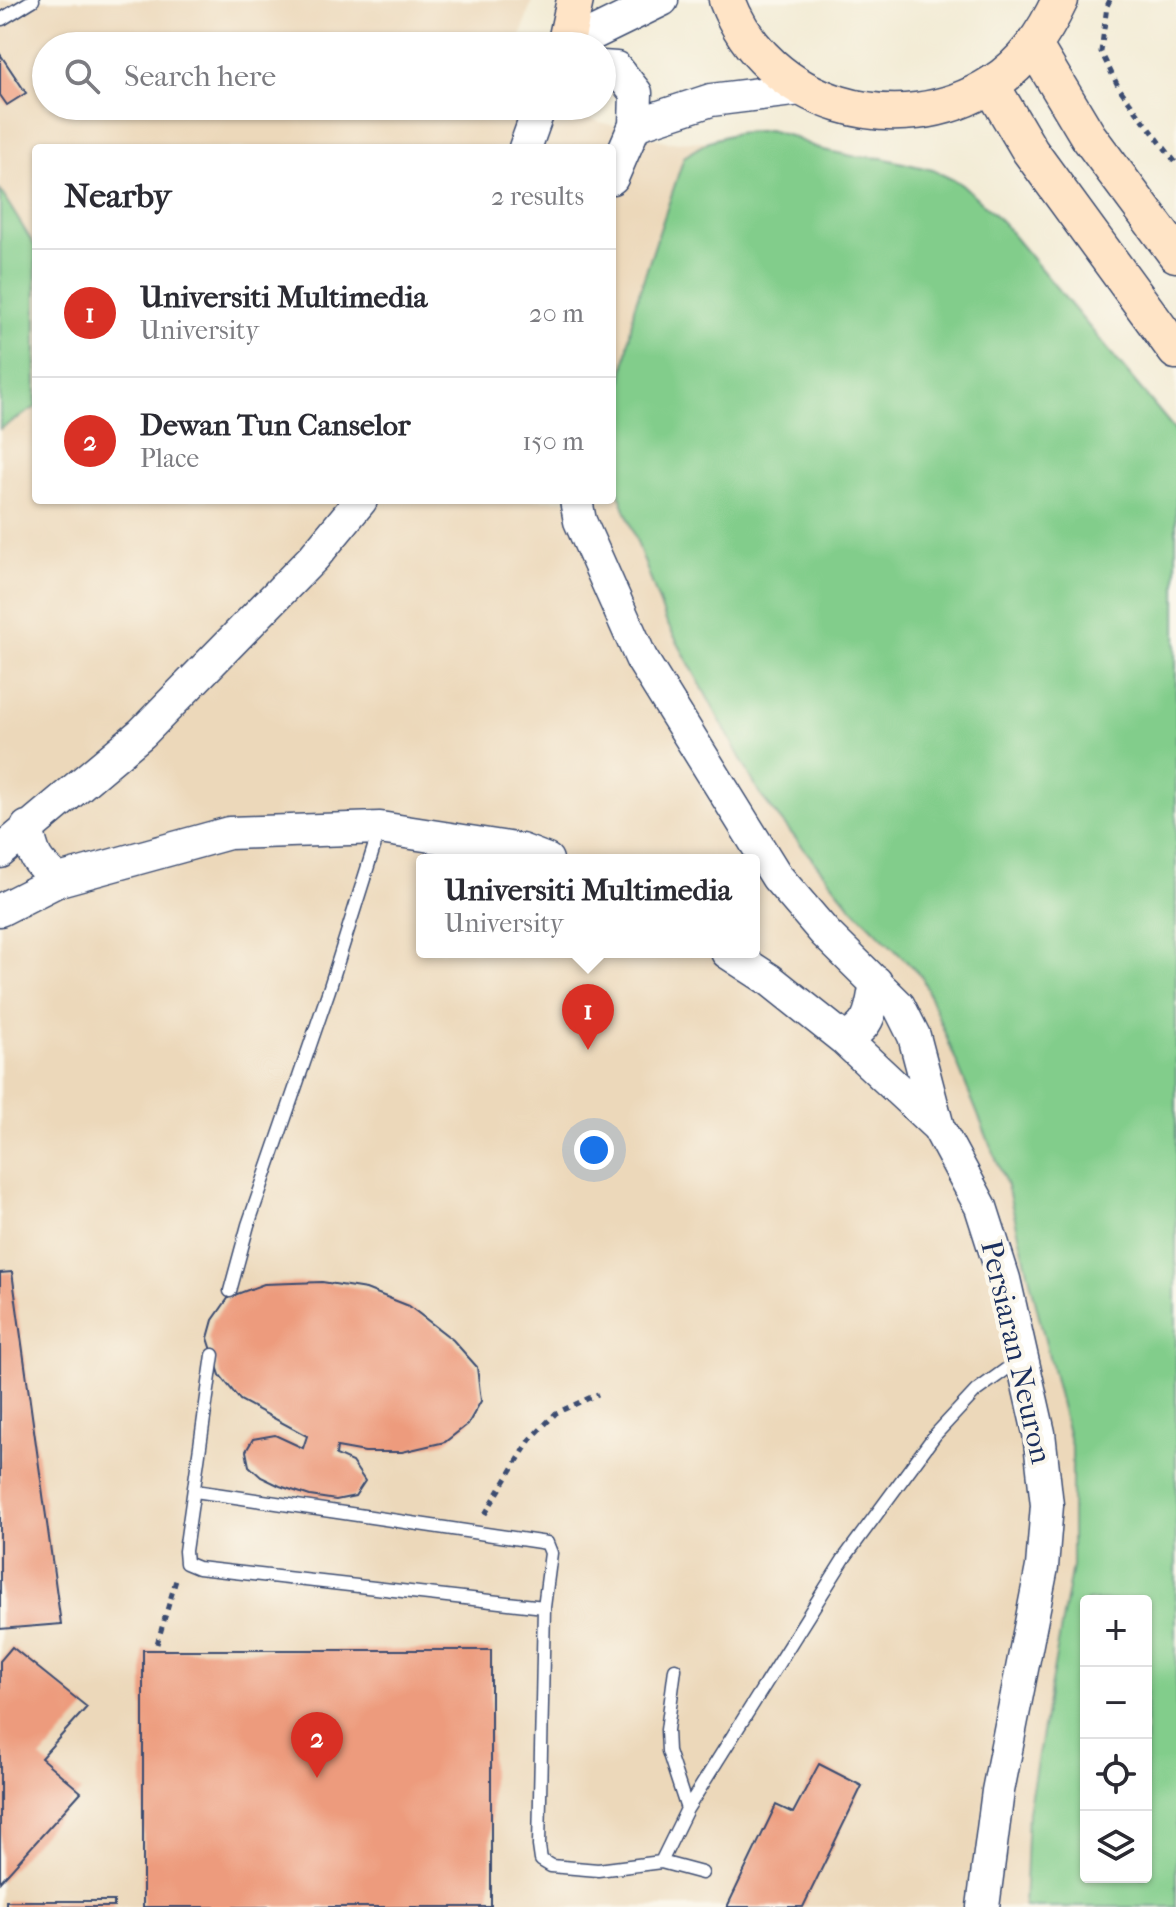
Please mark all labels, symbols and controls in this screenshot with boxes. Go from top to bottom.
search box [32,32,616,120]
icon: search [60,54,104,98]
text: Search here [124,59,276,94]
text: Nearby [64,176,171,216]
text: 2 results [491,181,584,212]
text: Universiti Multimedia [140,280,427,315]
text: 1 [85,298,95,329]
text: 20 m [529,298,584,329]
text: University [140,315,259,346]
text: Dewan Tun Canselor [140,408,411,443]
text: 2 [83,426,97,457]
text: 150 m [522,426,584,457]
text: Place [140,443,199,474]
popup [416,854,760,958]
text: Universiti Multimedia [444,873,732,908]
text: University [444,908,564,939]
pin: 1 [562,984,614,1050]
your location [574,1130,614,1170]
street label: Persiaran Neuron [973,1237,1059,1468]
map controls [1080,1595,1152,1883]
button: + [1080,1595,1152,1667]
button: − [1080,1667,1152,1739]
pin: 2 [291,1712,343,1778]
button: locate [1080,1739,1152,1811]
button: layers [1080,1811,1152,1883]

